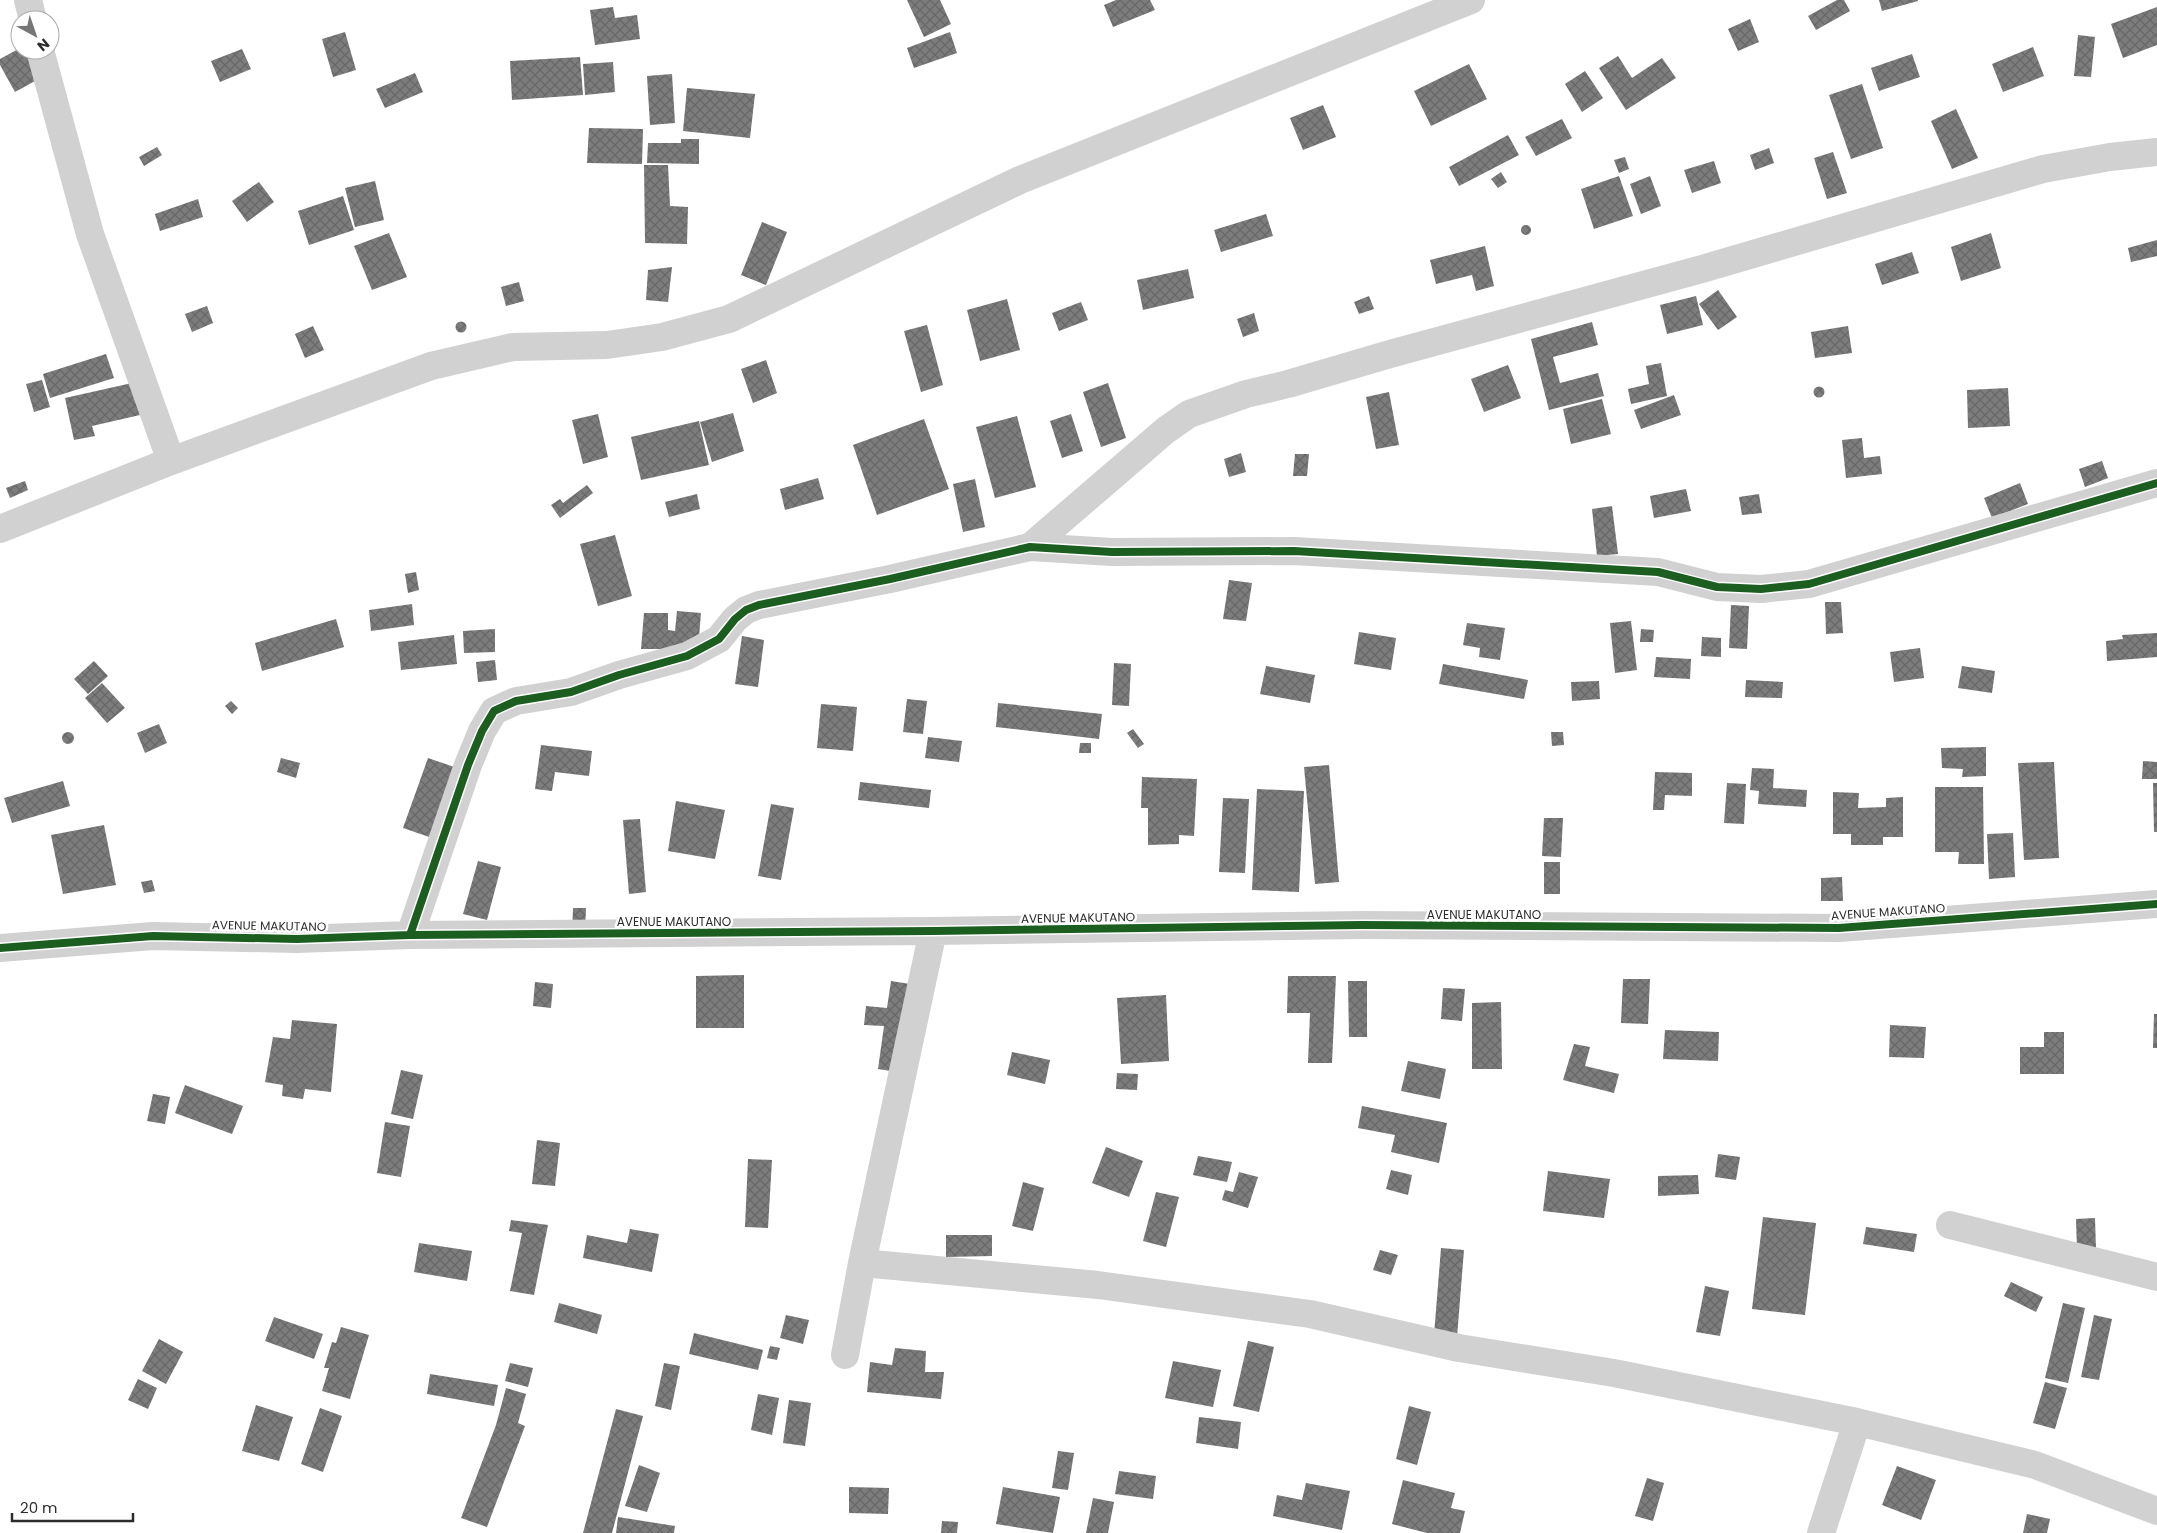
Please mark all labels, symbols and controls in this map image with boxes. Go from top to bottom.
north arrow [10,10,60,60]
text: N [33,34,54,56]
street label: AVENUE MAKUTANO [1830,899,1946,924]
street label: AVENUE MAKUTANO [1427,906,1541,923]
street label: AVENUE MAKUTANO [1021,908,1135,927]
street label: AVENUE MAKUTANO [617,913,731,930]
street label: AVENUE MAKUTANO [212,916,326,935]
scale bar [12,1490,134,1522]
text: 20 m [20,1497,58,1518]

